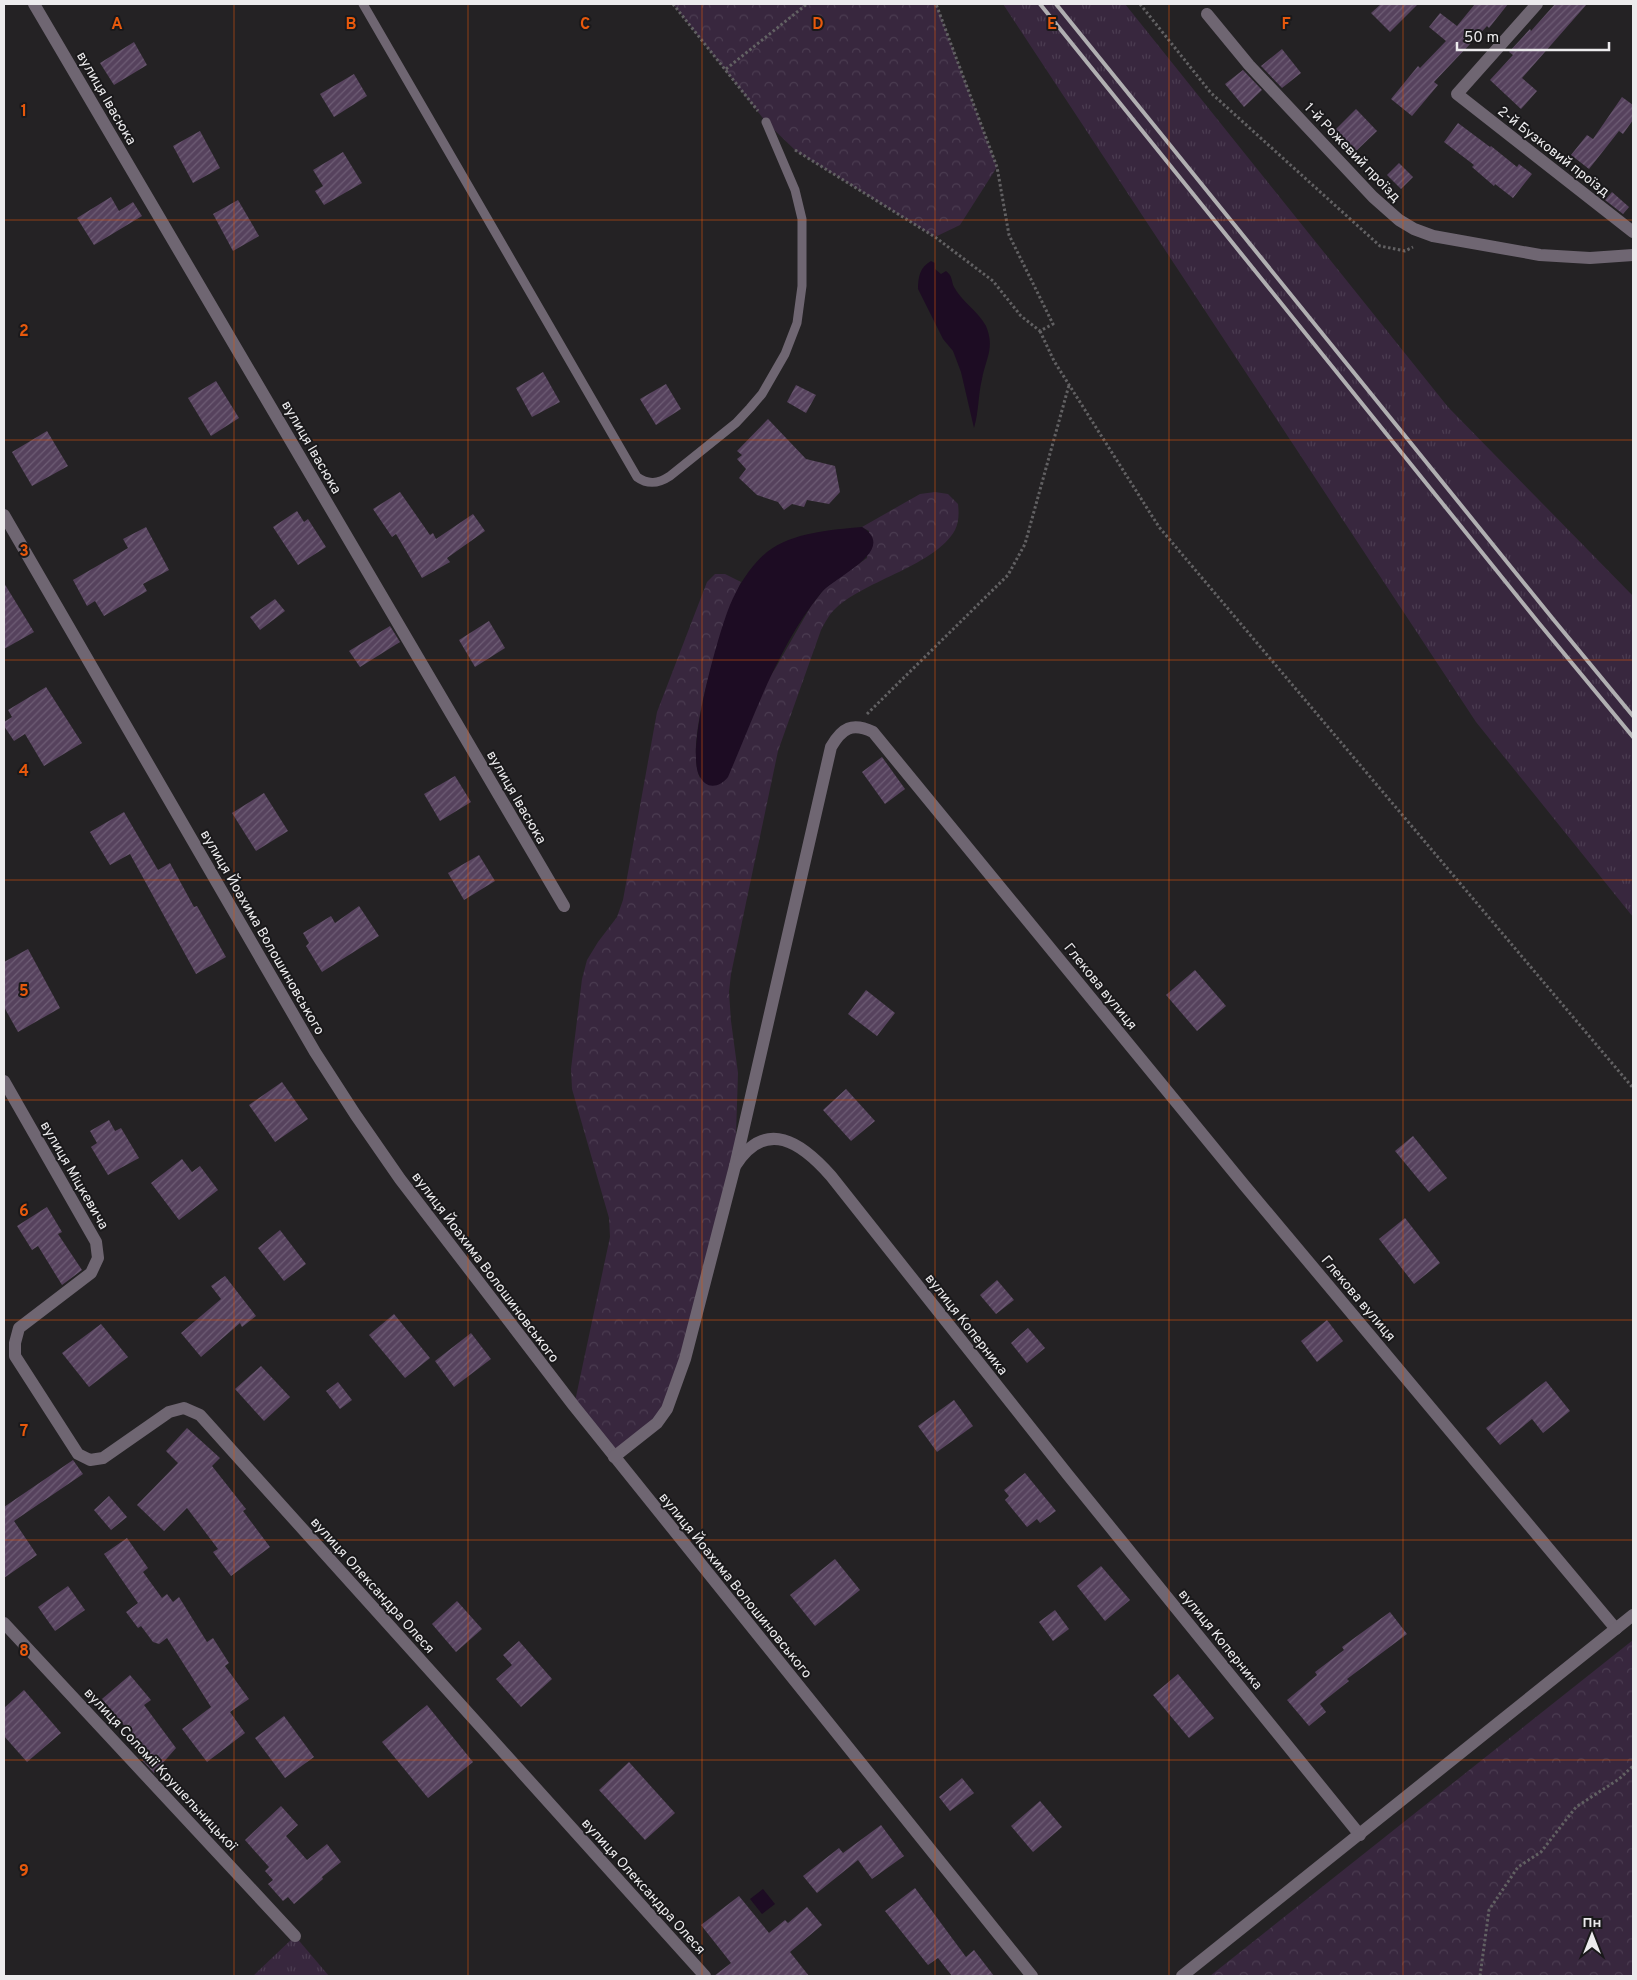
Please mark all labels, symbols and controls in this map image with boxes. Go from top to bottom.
text: A [111,15,123,35]
text: B [345,15,357,35]
text: C [580,15,590,35]
text: D [812,15,824,35]
text: E [1047,15,1057,35]
text: F [1281,15,1291,35]
scale bar [1457,20,1610,52]
text: 50 m [1464,29,1499,48]
street label: вулиця Івасюка [72,49,139,148]
street label: 1-й Рожевий проїзд [1300,100,1404,206]
text: 1 [21,102,27,122]
street label: 2-й Бузковий проїзд [1494,103,1612,201]
text: 2 [19,322,29,342]
street label: вулиця Івасюка [277,398,344,497]
text: 3 [19,542,29,562]
street label: вулиця Івасюка [482,748,549,847]
text: 4 [19,762,29,782]
street label: вулиця Йоахима Волошиновського [196,827,329,1038]
street label: Глекова вулиця [1060,940,1140,1034]
text: 5 [19,982,29,1002]
street label: вулиця Міцкевича [36,1119,112,1233]
street label: вулиця Йоахима Волошиновського [408,1169,563,1367]
text: 6 [19,1202,29,1222]
street label: Глекова вулиця [1317,1253,1399,1345]
street label: вулиця Коперника [921,1271,1011,1379]
text: 7 [20,1422,28,1442]
street label: вулиця Йоахима Волошиновського [655,1489,816,1682]
street label: вулиця Олександра Олеся [306,1514,438,1658]
street label: вулиця Коперника [1174,1586,1265,1694]
text: 8 [19,1642,29,1662]
street label: вулиця Соломії Крушельницької [80,1685,240,1855]
street label: вулиця Олександра Олеся [577,1815,709,1959]
text: 9 [19,1862,29,1882]
north arrow [1567,1910,1617,1960]
text: Пн [1583,1915,1601,1932]

